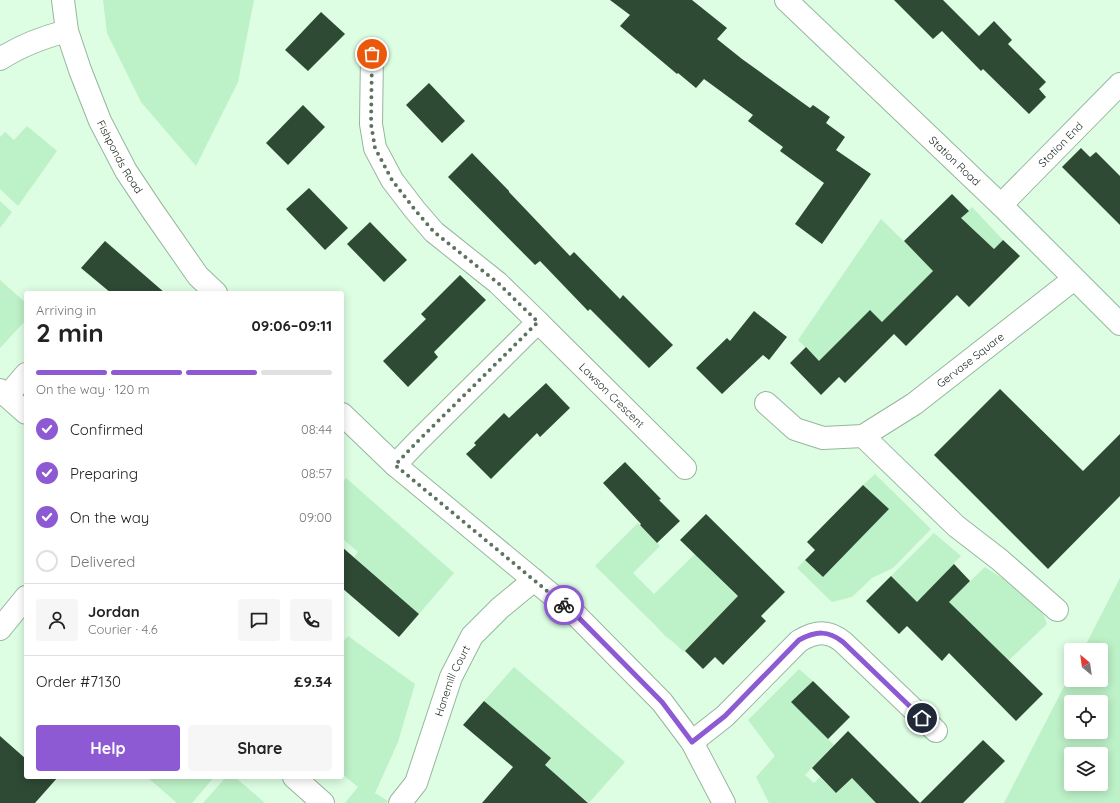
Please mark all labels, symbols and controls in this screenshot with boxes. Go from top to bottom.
pin [355,37,389,71]
icon: bag [361,43,383,65]
street label: Fishponds Road [94,118,146,196]
street label: Station End [1035,119,1086,170]
street label: Station Road [926,133,983,189]
text: Arriving in [36,302,96,318]
text: 2 min [36,316,104,349]
text: 09:06–09:11 [251,316,332,335]
street label: Gervase Square [934,329,1007,391]
street label: Lawson Crescent [576,360,648,431]
text: On the way · 120 m [36,381,150,397]
icon: check [36,418,58,440]
text: Confirmed [70,420,143,439]
text: 08:44 [301,421,332,437]
icon: check [36,462,58,484]
text: Preparing [70,464,138,483]
text: 08:57 [301,465,332,481]
icon: check [36,506,58,528]
text: On the way [70,508,149,527]
text: 09:00 [299,509,332,525]
text: Delivered [70,552,135,571]
courier [544,585,584,625]
icon: bike [553,594,575,616]
button: person [36,599,78,641]
button: chat [238,599,280,641]
button: phone [290,599,332,641]
text: Jordan [88,602,140,621]
text: Courier · 4.6 [88,621,158,637]
street label: Hanemill Court [431,643,473,718]
north arrow [1064,643,1108,687]
map controls [1064,643,1108,791]
text: Order #7130 [36,672,121,691]
text: £9.34 [294,672,332,691]
button: locate [1064,695,1108,739]
pin [905,701,939,735]
icon: home [911,707,933,729]
button: Help [36,725,180,771]
button: Share [188,725,332,771]
button: layers [1064,747,1108,791]

